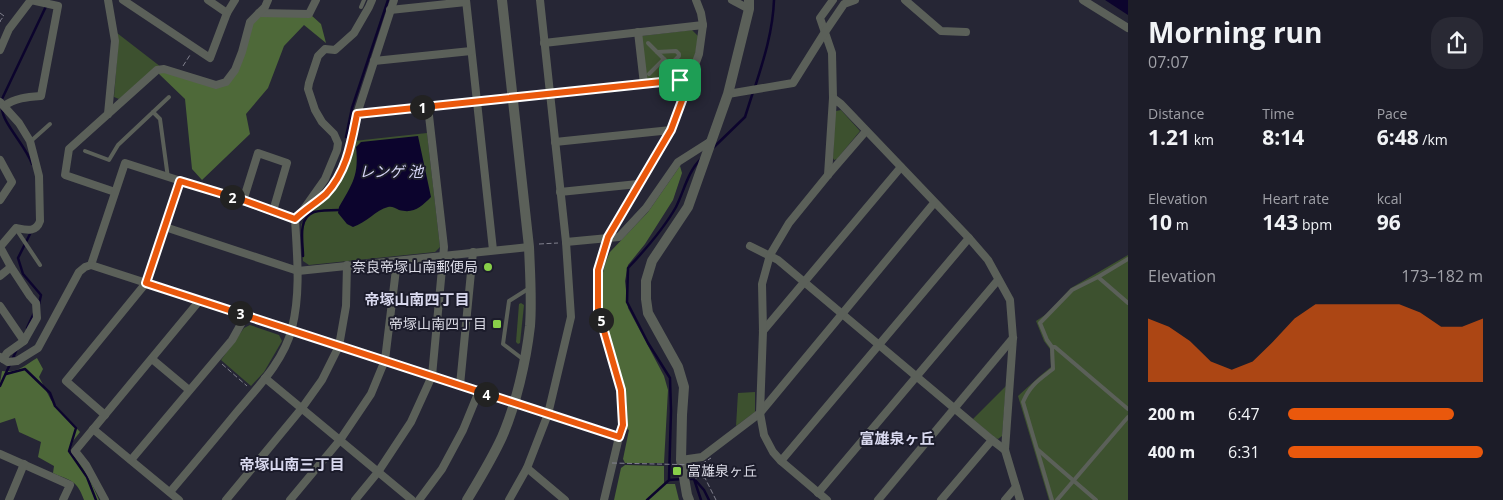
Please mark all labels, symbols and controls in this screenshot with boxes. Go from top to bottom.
text: Morning run [1148,13,1322,51]
button: share [1431,17,1483,69]
text: 07:07 [1148,51,1189,73]
pin [659,59,701,101]
icon: arrive [666,66,694,94]
pin: 1 [410,94,434,120]
text: 1 [418,98,427,117]
text: Distance [1148,104,1204,123]
text: Time [1262,104,1294,123]
text: Pace [1377,104,1407,123]
text: 1.21 [1148,123,1190,151]
text: 8:14 [1262,123,1304,151]
text: 6:48 [1377,123,1419,151]
text: km [1190,130,1214,149]
text: /km [1419,130,1448,149]
water label: レンゲ 池 [359,161,425,181]
pin: 2 [220,184,244,210]
text: 2 [228,188,237,207]
text: Elevation [1148,189,1207,208]
text: Heart rate [1262,189,1329,208]
text: kcal [1377,189,1402,208]
text: 10 [1148,208,1172,236]
text: 143 [1262,208,1298,236]
text: 96 [1377,208,1401,236]
text: m [1172,215,1189,234]
text: bpm [1298,215,1332,234]
place label: 奈良帝塚山南郵便局 [352,257,478,276]
marker: 奈良帝塚山南郵便局 [482,261,494,273]
text: Elevation [1148,265,1216,287]
text: 173–182 m [1401,265,1483,287]
district label: 帝塚山南四丁目 [364,289,470,309]
pin: 3 [228,300,252,326]
text: 3 [236,304,245,323]
pin: 5 [588,308,614,332]
text: 5 [597,311,606,330]
place label: 帝塚山南四丁目 [389,314,487,333]
marker: 帝塚山南四丁目 [491,318,503,330]
pin: 4 [474,382,498,406]
text: 4 [482,385,491,404]
text: 200 m [1148,403,1195,425]
text: 6:47 [1228,403,1260,425]
district label: 富雄泉ヶ丘 [859,428,935,448]
text: 400 m [1148,441,1195,463]
text: 6:31 [1228,441,1260,463]
district label: 帝塚山南三丁目 [239,454,345,474]
place label: 富雄泉ヶ丘 [687,461,757,480]
marker: 富雄泉ヶ丘 [671,465,683,477]

